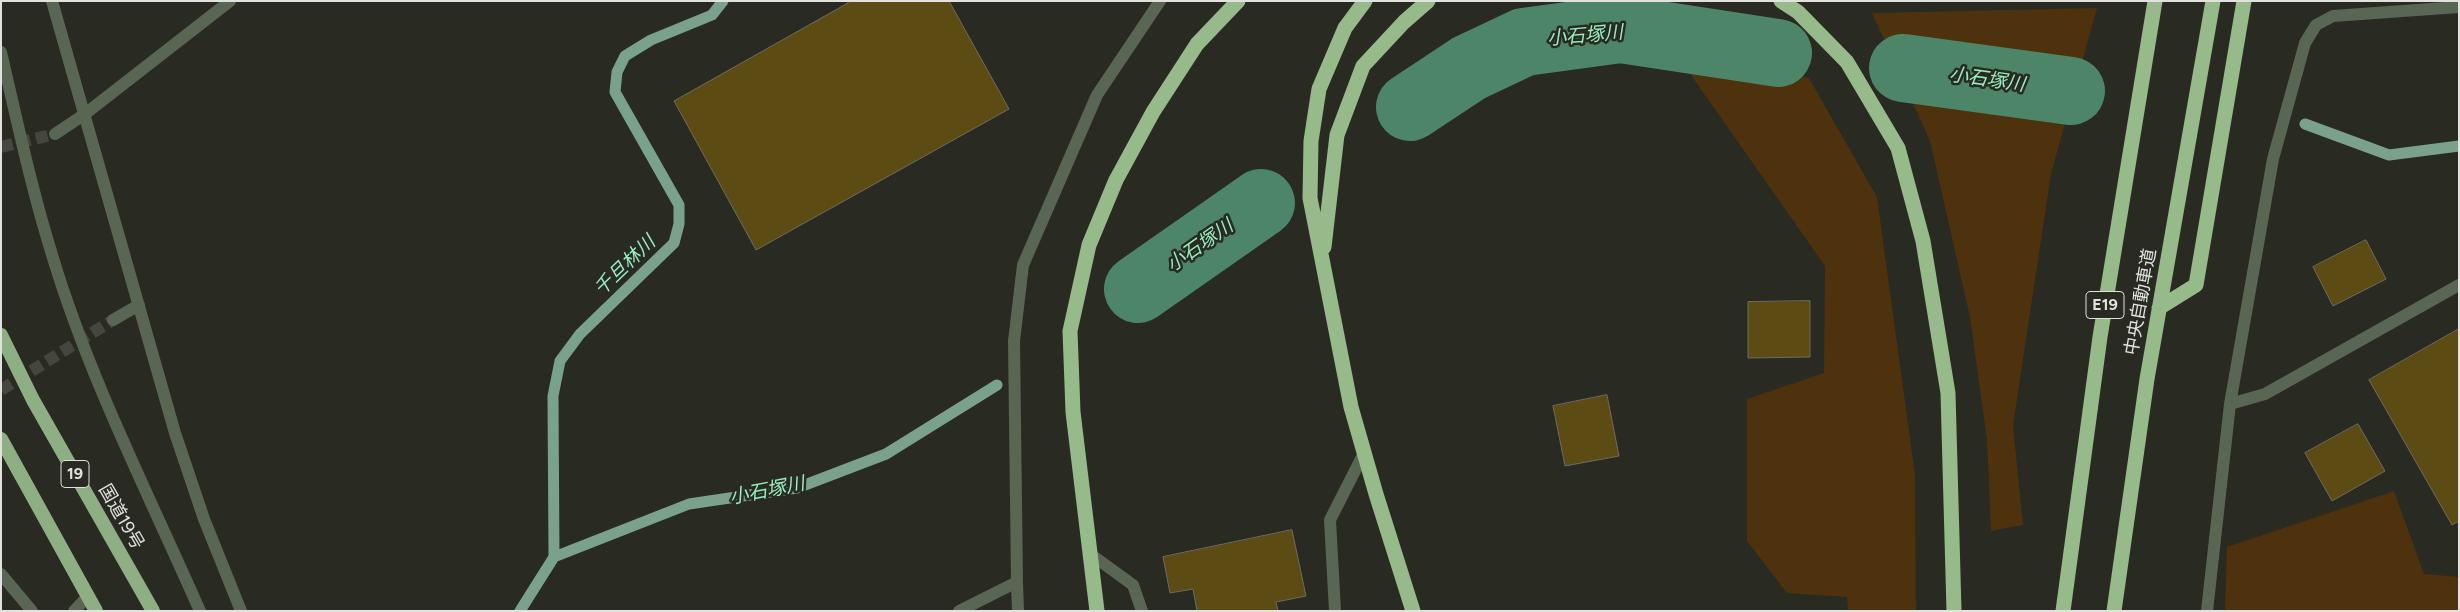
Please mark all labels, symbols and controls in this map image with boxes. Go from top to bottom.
water label: 小石塚川 [1546,21,1624,51]
water label: 小石塚川 [1948,63,2026,97]
water label: 小石塚川 [1162,215,1238,277]
water label: 千旦林川 [590,231,660,301]
street label: 中央自動車道 [2121,247,2161,357]
road number: E19 [2086,292,2124,318]
road number: 19 [61,460,89,488]
water label: 小石塚川 [728,473,806,509]
street label: 国道19号 [94,481,148,553]

